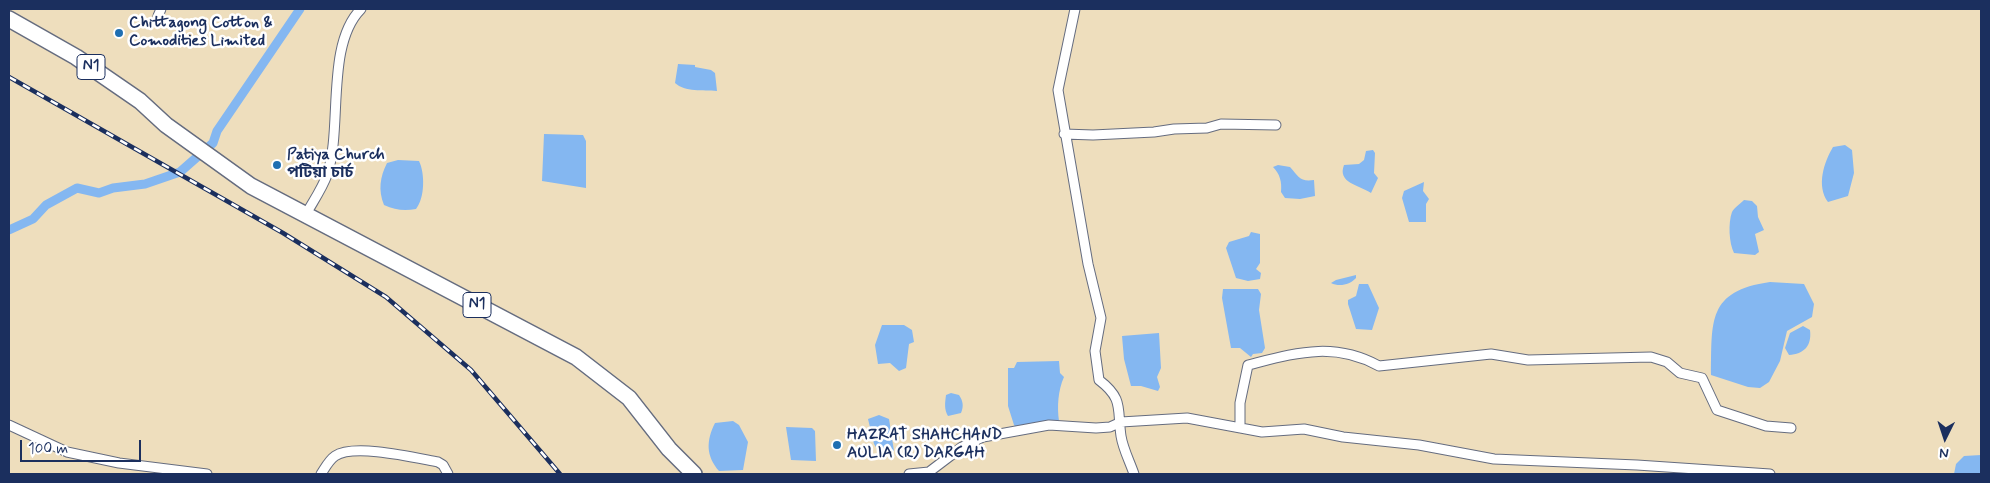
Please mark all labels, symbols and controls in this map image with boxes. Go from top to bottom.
place label: Chittagong Cotton & Comodities Limited [129,14,273,52]
marker: Chittagong Cotton & Comodities Limited [113,27,125,39]
road number: N1 [77,54,105,80]
place label: Patiya Church পটিয়া চার্চ [287,146,385,184]
marker: Patiya Church পটিয়া চার্চ [271,159,283,171]
road number: N1 [463,292,491,318]
north arrow [1920,413,1970,463]
place label: HAZRAT SHAHCHAND AULIA (R) DARGAH [847,426,1002,464]
scale bar [22,430,144,462]
text: 100 m [28,439,68,459]
marker: HAZRAT SHAHCHAND AULIA (R) DARGAH [831,439,843,451]
text: N [1939,444,1949,462]

